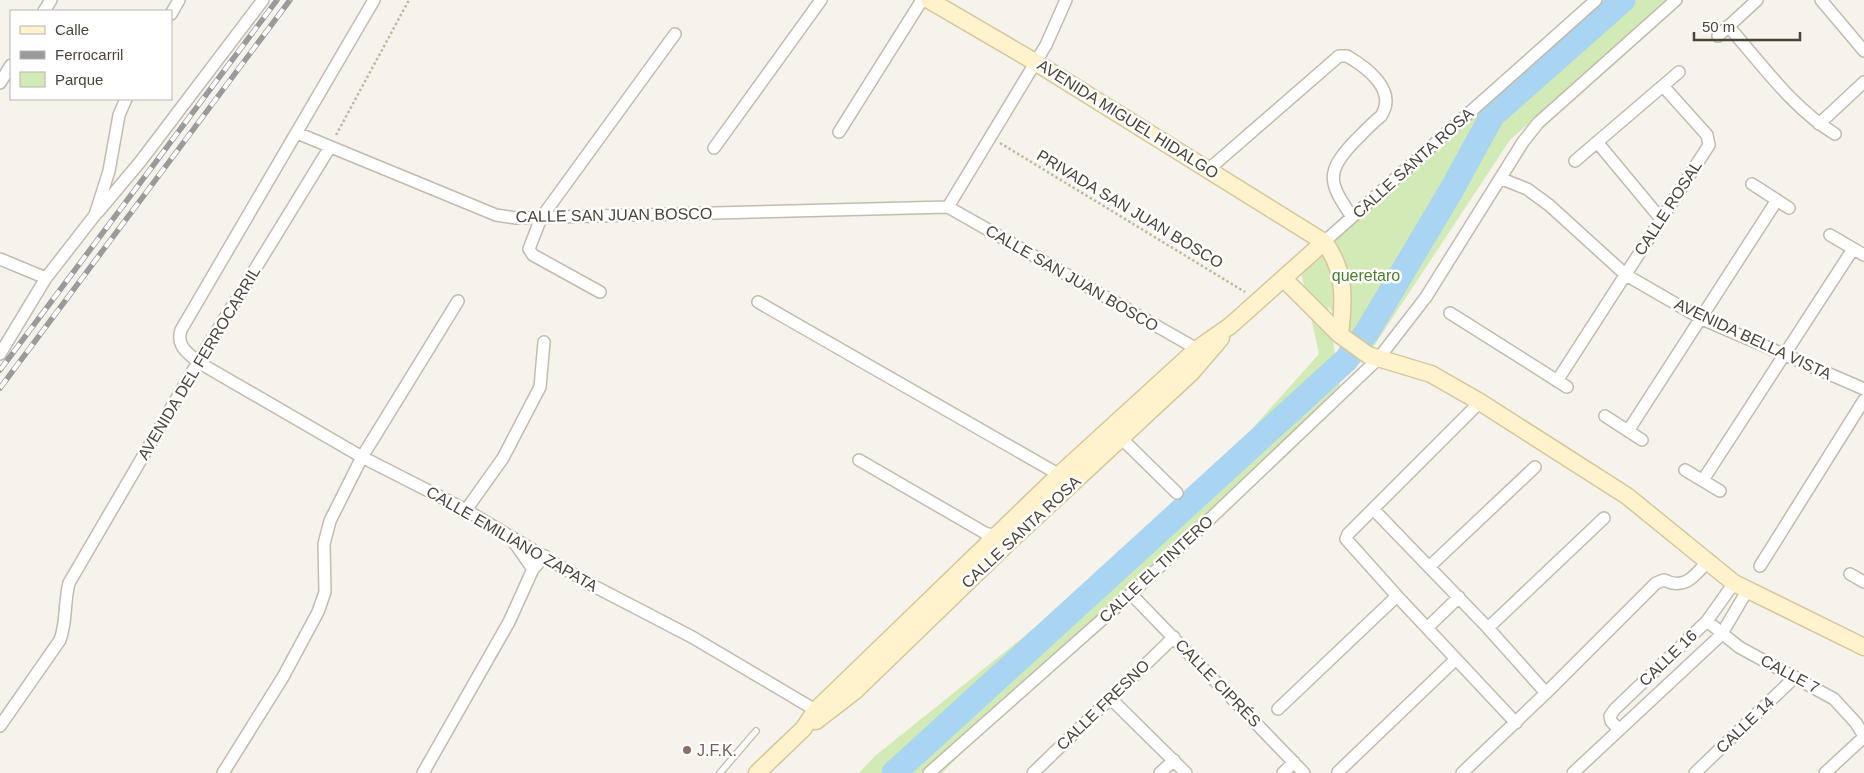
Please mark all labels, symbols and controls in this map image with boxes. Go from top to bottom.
legend [10,10,172,100]
scale bar [1694,10,1800,42]
text: 50 m [1702,18,1735,35]
text: Calle [55,21,89,38]
text: Ferrocarril [55,46,123,63]
street label: AVENIDA MIGUEL HIDALGO [1035,56,1221,182]
text: Parque [55,71,103,88]
street label: CALLE SANTA ROSA [1349,104,1477,222]
street label: PRIVADA SAN JUAN BOSCO [1034,147,1226,271]
street label: CALLE ROSAL [1631,157,1705,259]
street label: CALLE SAN JUAN BOSCO [516,205,712,225]
street label: CALLE SAN JUAN BOSCO [983,222,1161,334]
street label: AVENIDA DEL FERROCARRIL [134,263,264,463]
park label: queretaro [1332,267,1400,284]
street label: AVENIDA BELLA VISTA [1672,295,1834,383]
street label: CALLE SANTA ROSA [958,472,1084,591]
street label: CALLE EMILIANO ZAPATA [423,483,601,595]
street label: CALLE EL TINTERO [1096,512,1216,626]
street label: CALLE 16 [1636,626,1700,689]
street label: CALLE CIPRÉS [1172,635,1265,730]
street label: CALLE 7 [1758,651,1822,697]
street label: CALLE FRESNO [1053,657,1153,753]
street label: CALLE 14 [1713,693,1777,756]
place label: J.F.K. [697,742,737,759]
marker: J.F.K. [681,744,693,756]

